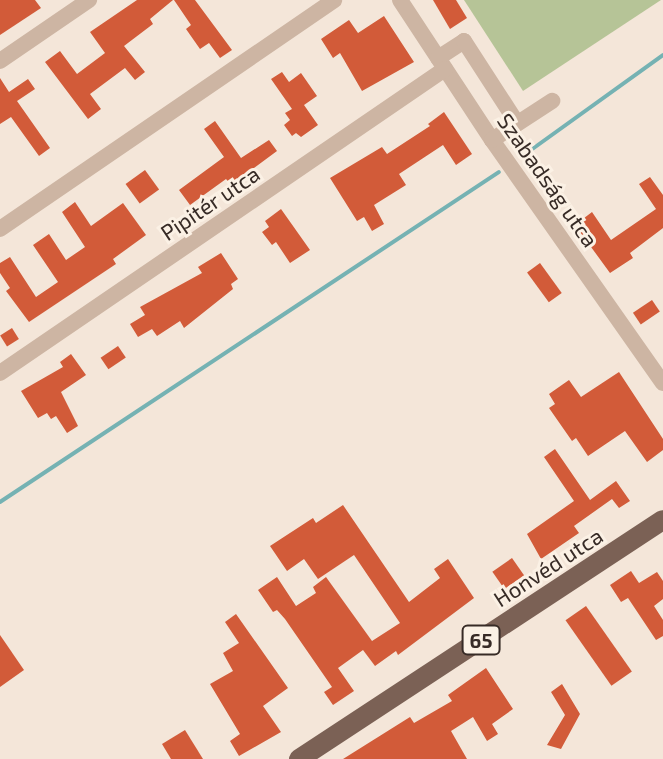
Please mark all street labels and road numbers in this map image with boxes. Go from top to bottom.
street label: Szabadság utca [492,108,604,252]
street label: Pipitér utca [155,160,265,246]
street label: Honvéd utca [489,522,607,612]
road number: 65 [461,624,501,656]

